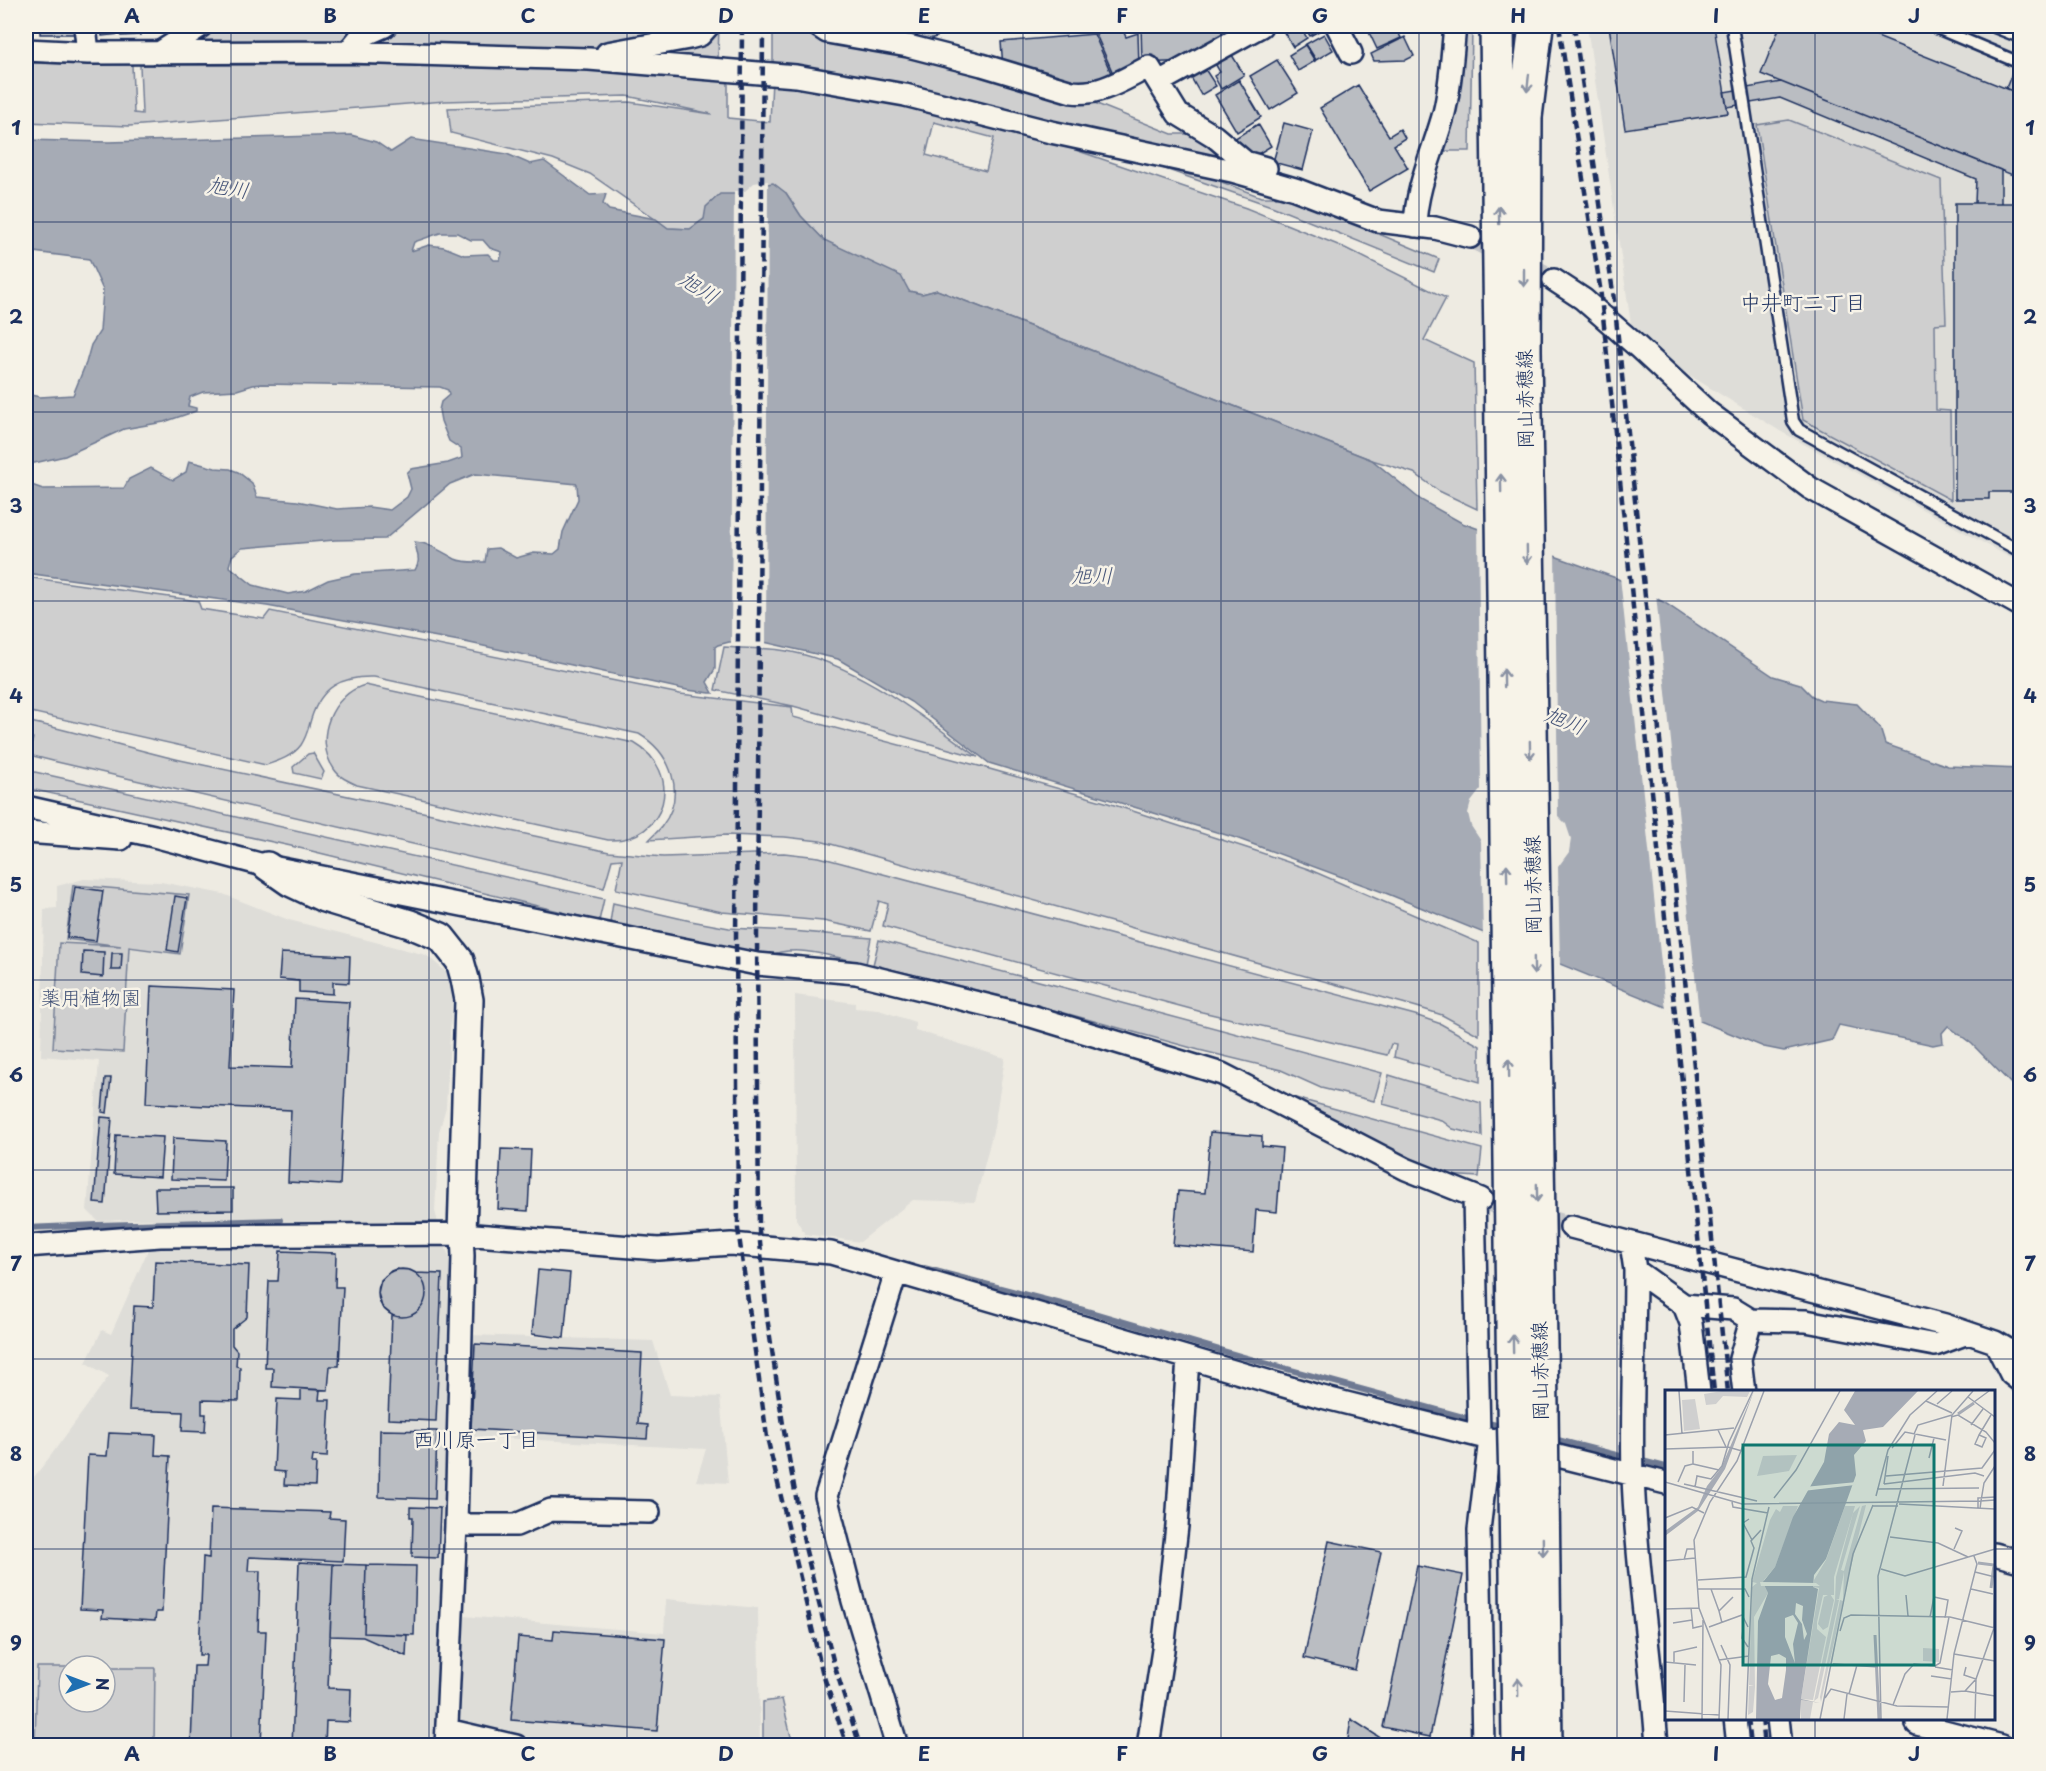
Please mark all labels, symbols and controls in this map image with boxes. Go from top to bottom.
text: A [124,0,140,30]
text: B [323,0,337,30]
text: C [520,0,536,30]
text: D [718,0,734,30]
text: E [918,0,930,30]
text: F [1116,0,1128,30]
text: G [1312,0,1328,30]
text: H [1510,0,1526,30]
text: I [1713,0,1719,30]
text: J [1908,0,1920,30]
one-way arrow [1522,73,1533,93]
text: 1 [11,112,21,142]
text: 1 [2025,112,2035,142]
water label: 旭川 [205,167,252,205]
one-way arrow [1493,206,1504,226]
water label: 旭川 [674,262,726,311]
one-way arrow [1518,268,1530,288]
district label: 中井町二丁目 [1740,285,1866,317]
text: 2 [9,301,23,331]
text: 2 [2023,301,2037,331]
street label: 岡山赤穂線 [1508,349,1540,449]
one-way arrow [1496,474,1507,494]
text: 3 [9,490,23,520]
text: 3 [2023,490,2037,520]
one-way arrow [1522,545,1533,565]
water label: 旭川 [1071,558,1113,590]
one-way arrow [1498,669,1510,689]
text: 4 [9,680,23,710]
text: 4 [2023,680,2037,710]
water label: 旭川 [1540,696,1591,742]
one-way arrow [1525,739,1536,759]
street label: 岡山赤穂線 [1516,835,1548,935]
one-way arrow [1501,864,1513,884]
text: 5 [10,869,22,899]
text: 5 [2024,869,2036,899]
one-way arrow [1528,955,1540,975]
park label: 薬用植物園 [41,982,141,1012]
text: 6 [9,1059,23,1089]
one-way arrow [1504,1059,1515,1079]
text: 6 [2023,1059,2037,1089]
one-way arrow [1532,1183,1543,1203]
text: 7 [10,1248,22,1278]
text: 7 [2024,1248,2036,1278]
street label: 岡山赤穂線 [1523,1321,1555,1421]
one-way arrow [1507,1335,1519,1355]
inset map [1665,1390,1995,1720]
district label: 西川原一丁目 [413,1422,539,1454]
text: 8 [10,1438,22,1468]
text: 8 [2024,1438,2036,1468]
one-way arrow [1537,1537,1549,1557]
text: 9 [10,1627,22,1657]
text: 9 [2024,1627,2036,1657]
north arrow [57,1654,117,1714]
text: N [91,1678,115,1690]
one-way arrow [1512,1678,1524,1698]
text: A [124,1738,140,1768]
text: B [323,1738,337,1768]
text: C [520,1738,536,1768]
text: D [718,1738,734,1768]
text: E [918,1738,930,1768]
text: F [1116,1738,1128,1768]
text: G [1312,1738,1328,1768]
text: H [1510,1738,1526,1768]
text: I [1713,1738,1719,1768]
text: J [1908,1738,1920,1768]

